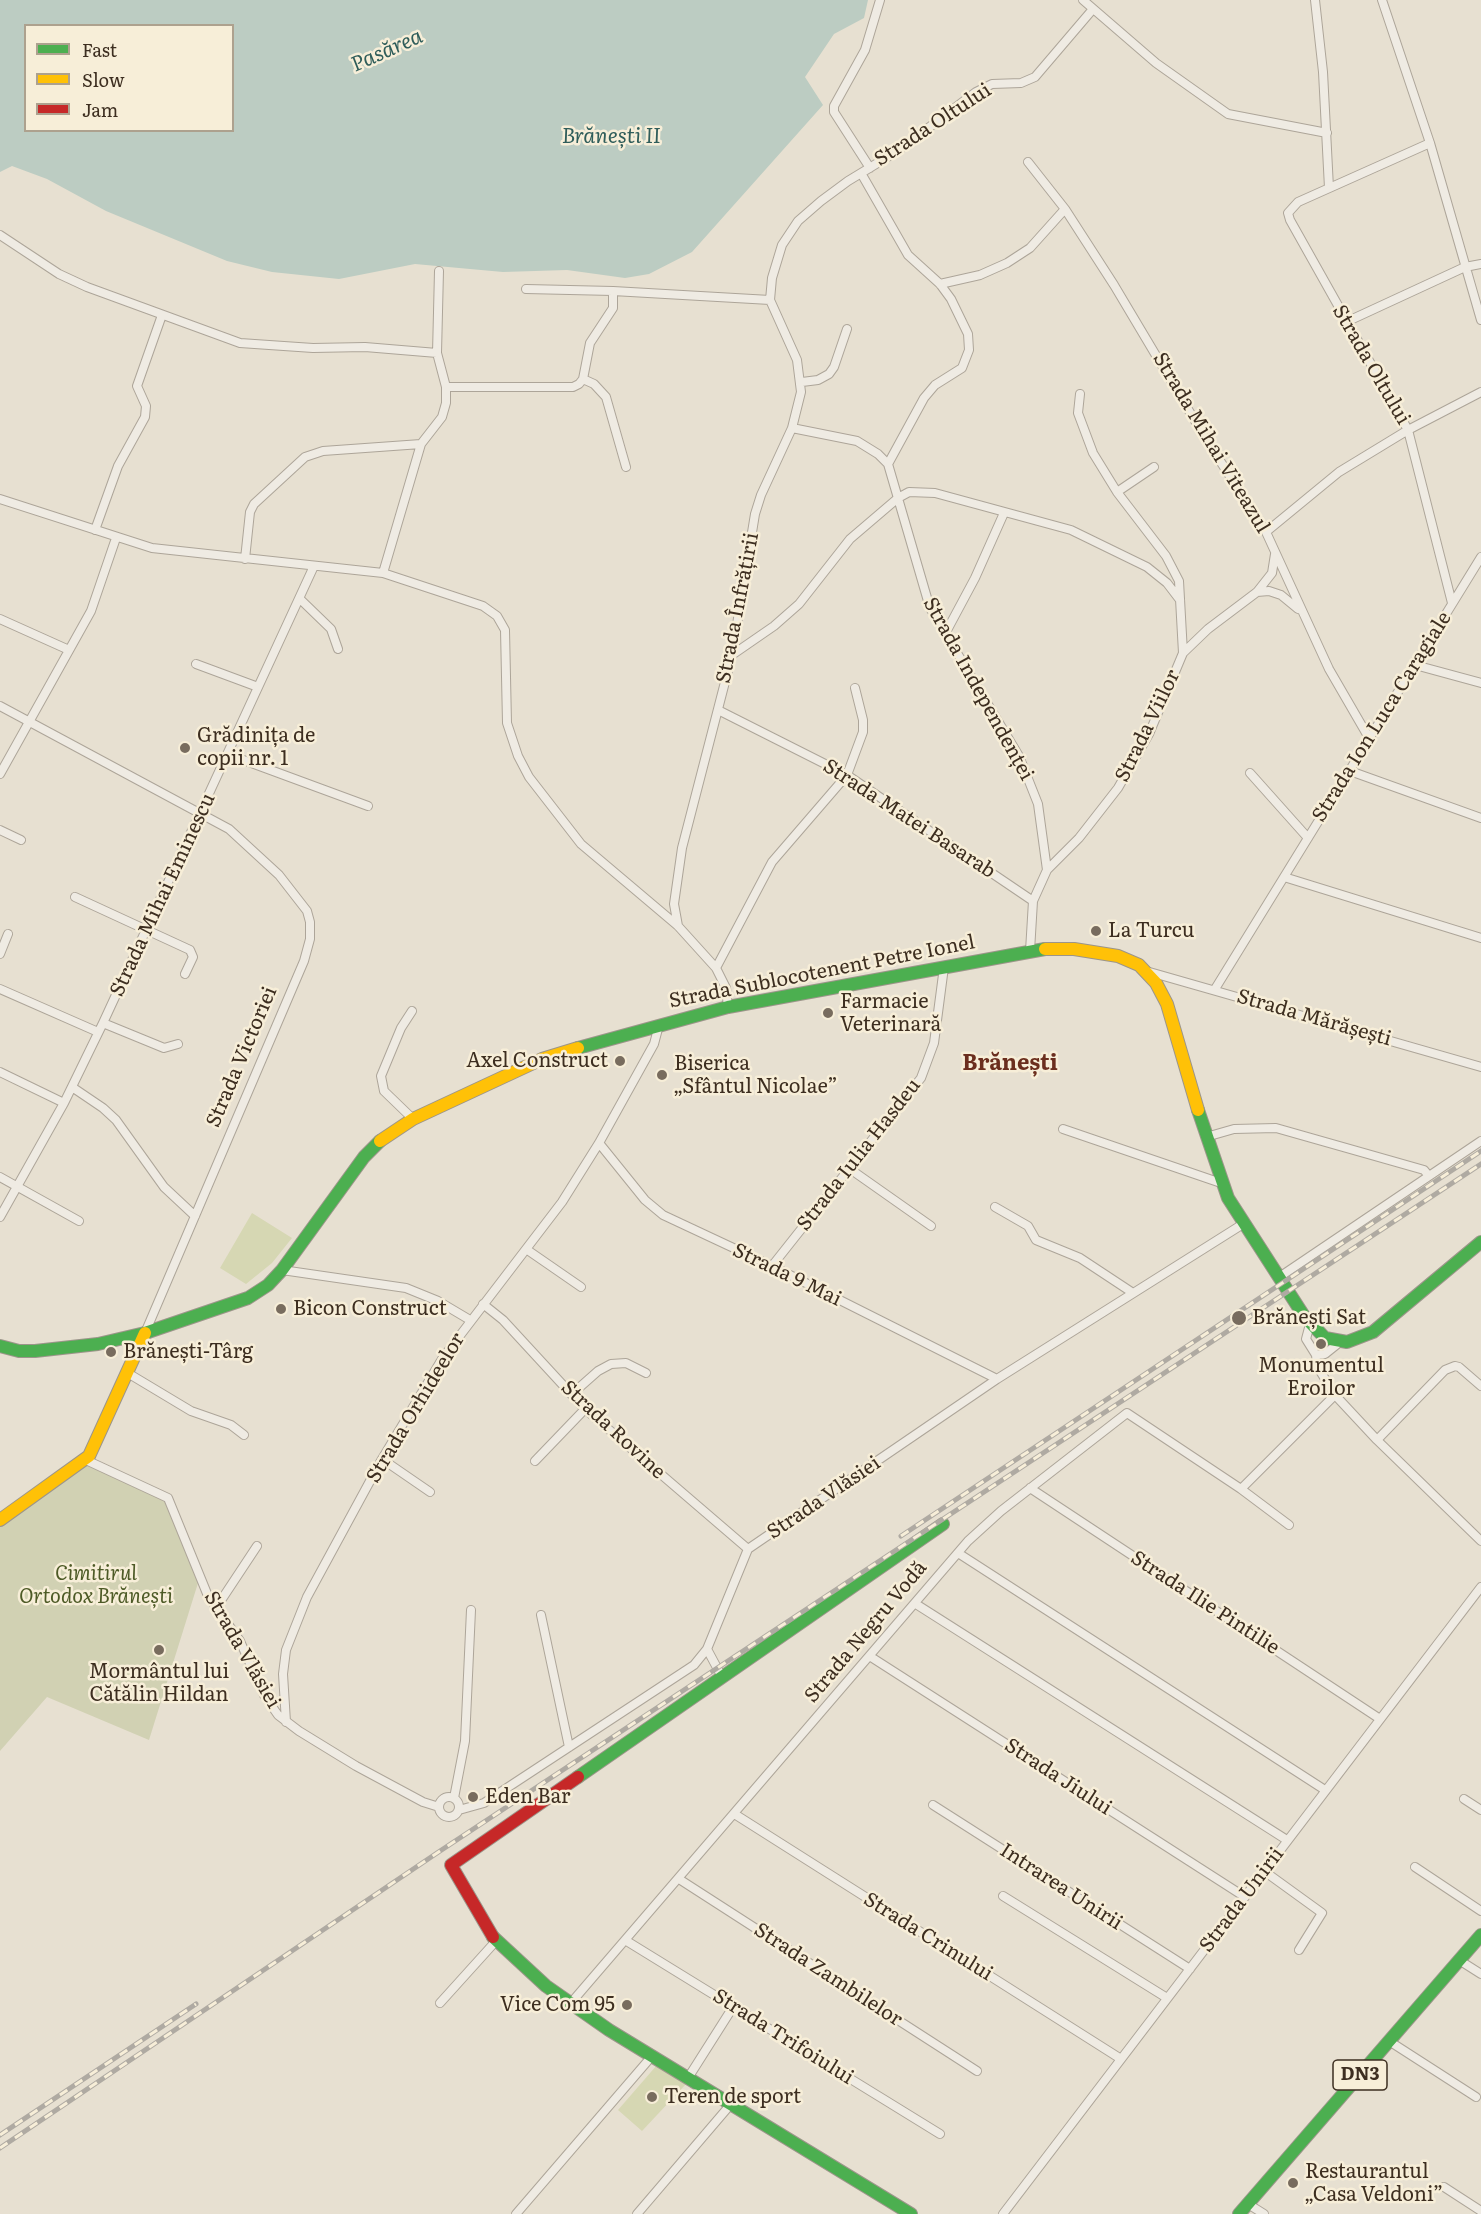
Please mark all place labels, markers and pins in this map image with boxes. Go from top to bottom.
place label: Grădinița de copii nr. 1 [197,724,315,771]
marker: Grădinița de copii nr. 1 [178,741,192,755]
place label: La Turcu [1108,919,1194,943]
marker: La Turcu [1089,924,1103,938]
place label: Farmacie Veterinară [840,990,941,1037]
marker: Farmacie Veterinară [821,1006,835,1020]
place label: Axel Construct [466,1049,608,1073]
place label: Biserica „Sfântul Nicolae” [674,1052,838,1099]
marker: Axel Construct [613,1054,627,1068]
marker: Biserica „Sfântul Nicolae” [655,1068,669,1082]
place label: Bicon Construct [293,1297,447,1321]
marker: Bicon Construct [274,1302,288,1316]
place label: Brănești Sat [1252,1306,1366,1330]
marker: Brănești Sat [1230,1309,1248,1327]
marker: Monumentul Eroilor [1314,1337,1328,1351]
place label: Brănești-Târg [123,1340,253,1364]
marker: Brănești-Târg [104,1345,118,1359]
place label: Monumentul Eroilor [1258,1354,1384,1401]
marker: Mormântul lui Cătălin Hildan [152,1643,166,1657]
place label: Mormântul lui Cătălin Hildan [89,1660,229,1707]
place label: Eden Bar [485,1785,570,1809]
marker: Eden Bar [466,1790,480,1804]
place label: Vice Com 95 [500,1993,615,2017]
marker: Vice Com 95 [620,1998,634,2012]
place label: Teren de sport [664,2085,801,2109]
marker: Teren de sport [645,2090,659,2104]
place label: Restaurantul „Casa Veldoni” [1305,2160,1443,2207]
marker: Restaurantul „Casa Veldoni” [1286,2176,1300,2190]

